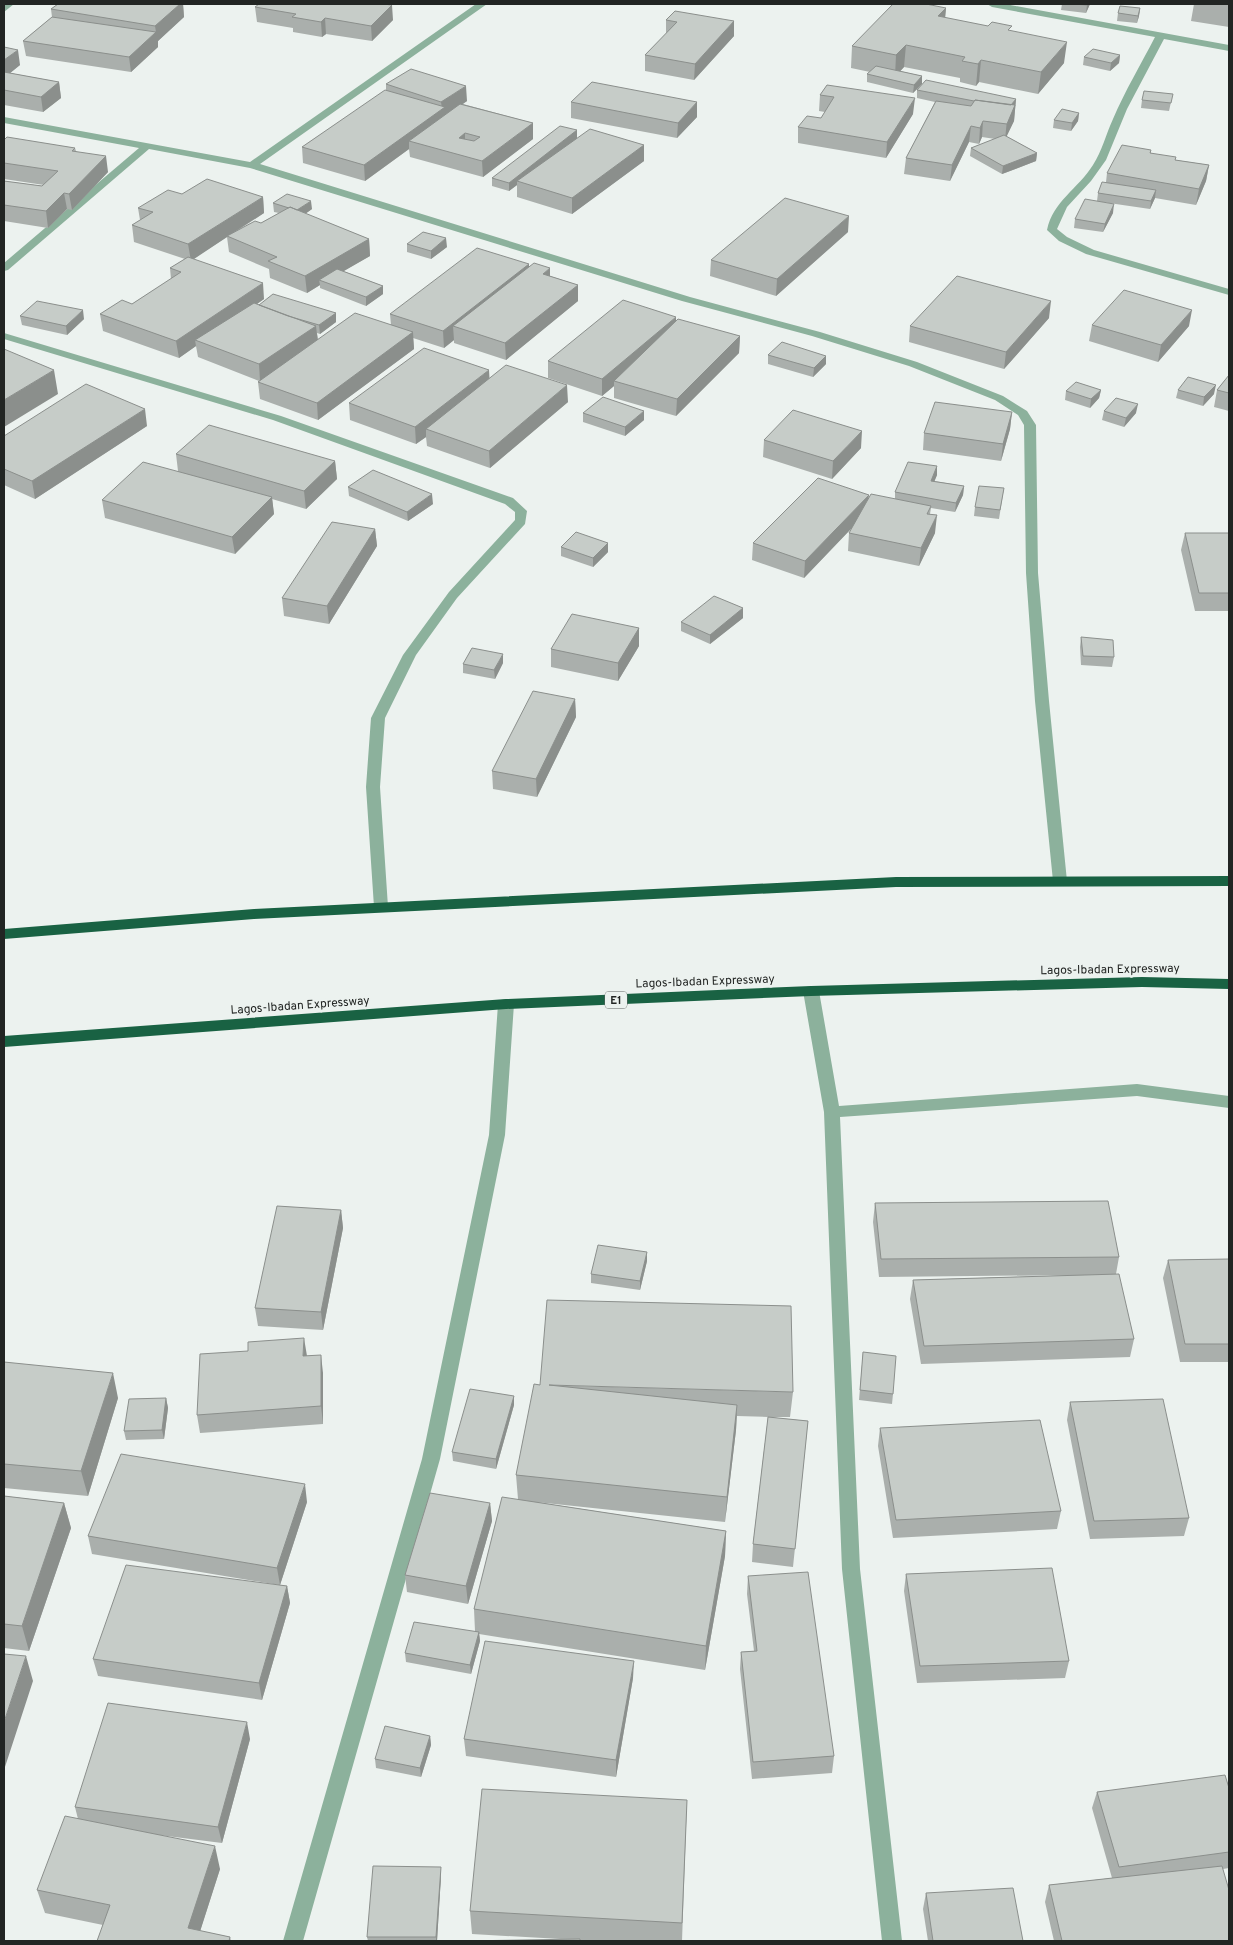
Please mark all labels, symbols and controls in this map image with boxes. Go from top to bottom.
street label: Lagos-Ibadan Expressway [1040,961,1180,979]
street label: Lagos-Ibadan Expressway [635,972,775,992]
road number: E1 [605,992,627,1008]
street label: Lagos-Ibadan Expressway [230,993,370,1019]

